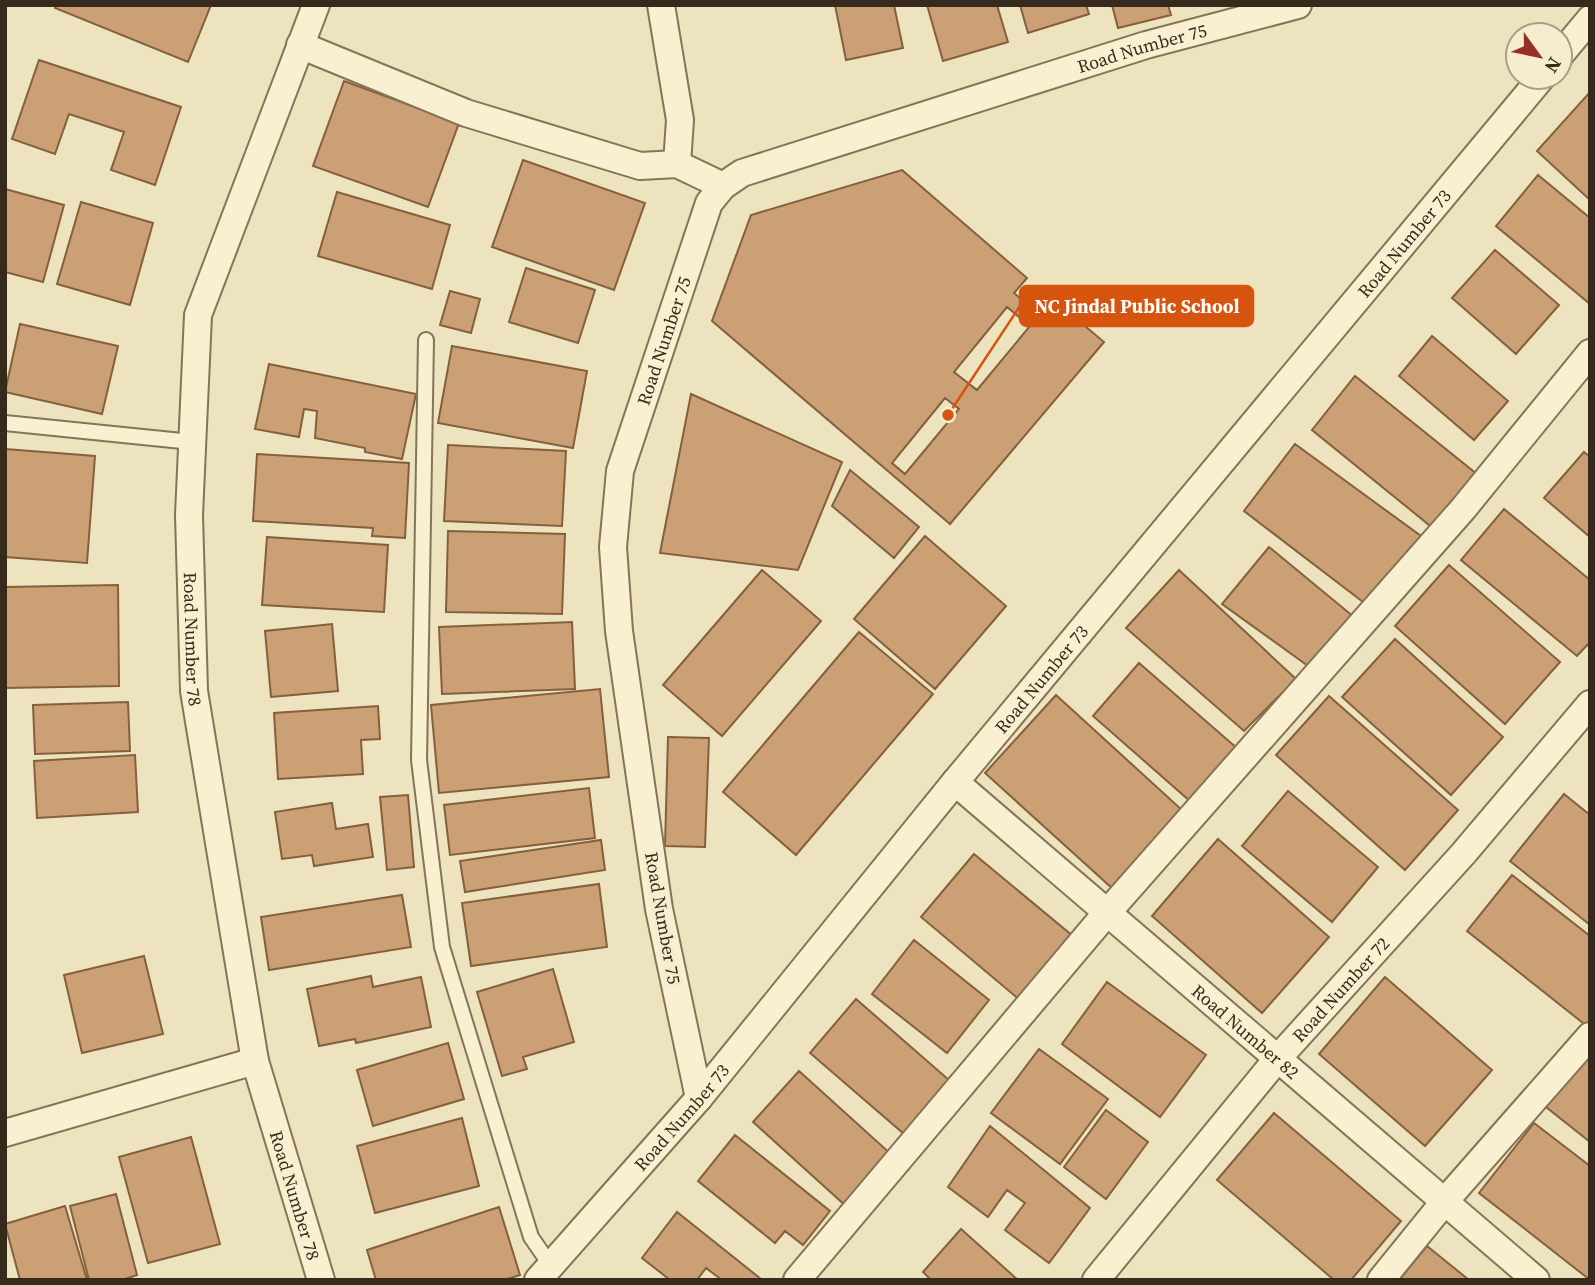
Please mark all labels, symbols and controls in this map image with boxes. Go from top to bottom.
street label: Road Number 75 [1074,17,1209,79]
north arrow [1504,21,1574,91]
text: N [1538,52,1568,78]
street label: Road Number 73 [1351,184,1456,303]
street label: Road Number 75 [630,273,696,408]
callout: NC Jindal Public School [1020,286,1253,326]
text: NC Jindal Public School [1034,293,1240,319]
street label: Road Number 78 [178,572,209,708]
street label: Road Number 73 [988,619,1093,738]
street label: Road Number 75 [639,850,687,986]
street label: Road Number 72 [1286,931,1395,1047]
street label: Road Number 82 [1187,978,1305,1084]
street label: Road Number 73 [628,1058,735,1176]
street label: Road Number 78 [264,1127,327,1263]

